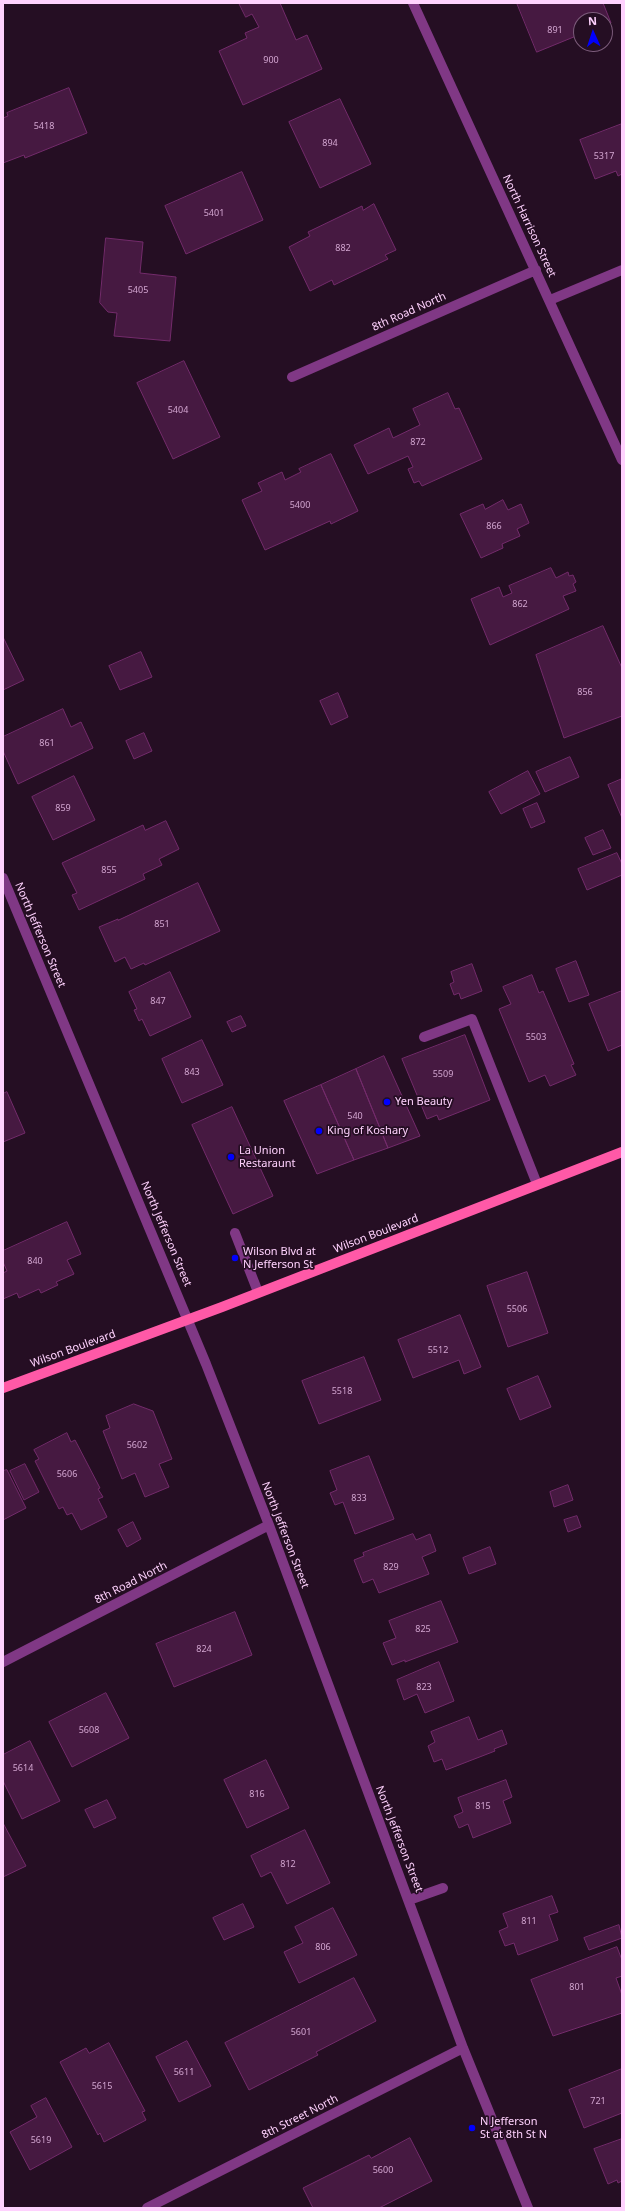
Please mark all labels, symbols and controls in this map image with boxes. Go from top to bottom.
north arrow [573,12,613,52]
text: N [588,13,597,28]
house number: 891 [547,25,563,35]
house number: 900 [263,55,279,65]
house number: 5418 [34,121,54,131]
house number: 894 [322,138,338,148]
house number: 5317 [594,151,614,161]
street label: North Harrison Street [499,173,559,279]
house number: 5401 [204,208,224,218]
house number: 882 [335,243,351,253]
house number: 5405 [128,285,148,295]
street label: 8th Road North [370,290,448,334]
house number: 5404 [168,405,188,415]
house number: 872 [410,437,426,447]
house number: 5400 [290,500,310,510]
house number: 866 [486,521,502,531]
house number: 862 [512,599,528,609]
house number: 856 [577,687,593,697]
house number: 861 [39,738,55,748]
house number: 859 [55,803,71,813]
house number: 855 [101,865,117,875]
street label: North Jefferson Street [12,880,68,990]
house number: 851 [154,919,170,929]
house number: 847 [150,996,166,1006]
house number: 5503 [526,1032,546,1042]
house number: 843 [184,1067,200,1077]
house number: 5509 [433,1069,453,1079]
place label: Yen Beauty [395,1095,452,1109]
marker: Yen Beauty [382,1097,392,1107]
house number: 540 [347,1111,363,1121]
place label: King of Koshary [327,1124,408,1138]
marker: King of Koshary [314,1126,324,1136]
place label: La Union Restaraunt [239,1144,296,1170]
marker: La Union Restaraunt [226,1152,236,1162]
street label: North Jefferson Street [138,1179,194,1289]
street label: Wilson Boulevard [332,1212,420,1256]
place label: Wilson Blvd at N Jefferson St [243,1245,316,1271]
marker: Wilson Blvd at N Jefferson St [230,1253,240,1263]
house number: 840 [27,1256,43,1266]
house number: 5506 [507,1304,527,1314]
street label: Wilson Boulevard [29,1327,117,1371]
house number: 5512 [428,1345,448,1355]
house number: 5518 [332,1386,352,1396]
house number: 5602 [127,1440,147,1450]
house number: 5606 [57,1469,77,1479]
street label: North Jefferson Street [259,1480,311,1590]
house number: 833 [351,1493,367,1503]
street label: 8th Road North [93,1559,169,1607]
house number: 829 [383,1562,399,1572]
house number: 825 [415,1624,431,1634]
house number: 824 [196,1644,212,1654]
house number: 823 [416,1682,432,1692]
house number: 5608 [79,1725,99,1735]
house number: 5614 [13,1763,33,1773]
street label: North Jefferson Street [373,1784,425,1894]
house number: 816 [249,1789,265,1799]
house number: 815 [475,1801,491,1811]
house number: 812 [280,1859,296,1869]
house number: 811 [521,1916,537,1926]
house number: 806 [315,1942,331,1952]
house number: 801 [569,1982,585,1992]
house number: 5601 [291,2027,311,2037]
house number: 5611 [174,2067,194,2077]
house number: 5615 [92,2081,112,2091]
street label: 8th Street North [260,2092,340,2142]
house number: 721 [590,2096,606,2106]
place label: N Jefferson St at 8th St N [480,2115,547,2141]
marker: N Jefferson St at 8th St N [467,2123,477,2133]
house number: 5619 [31,2135,51,2145]
house number: 5600 [373,2165,393,2175]

